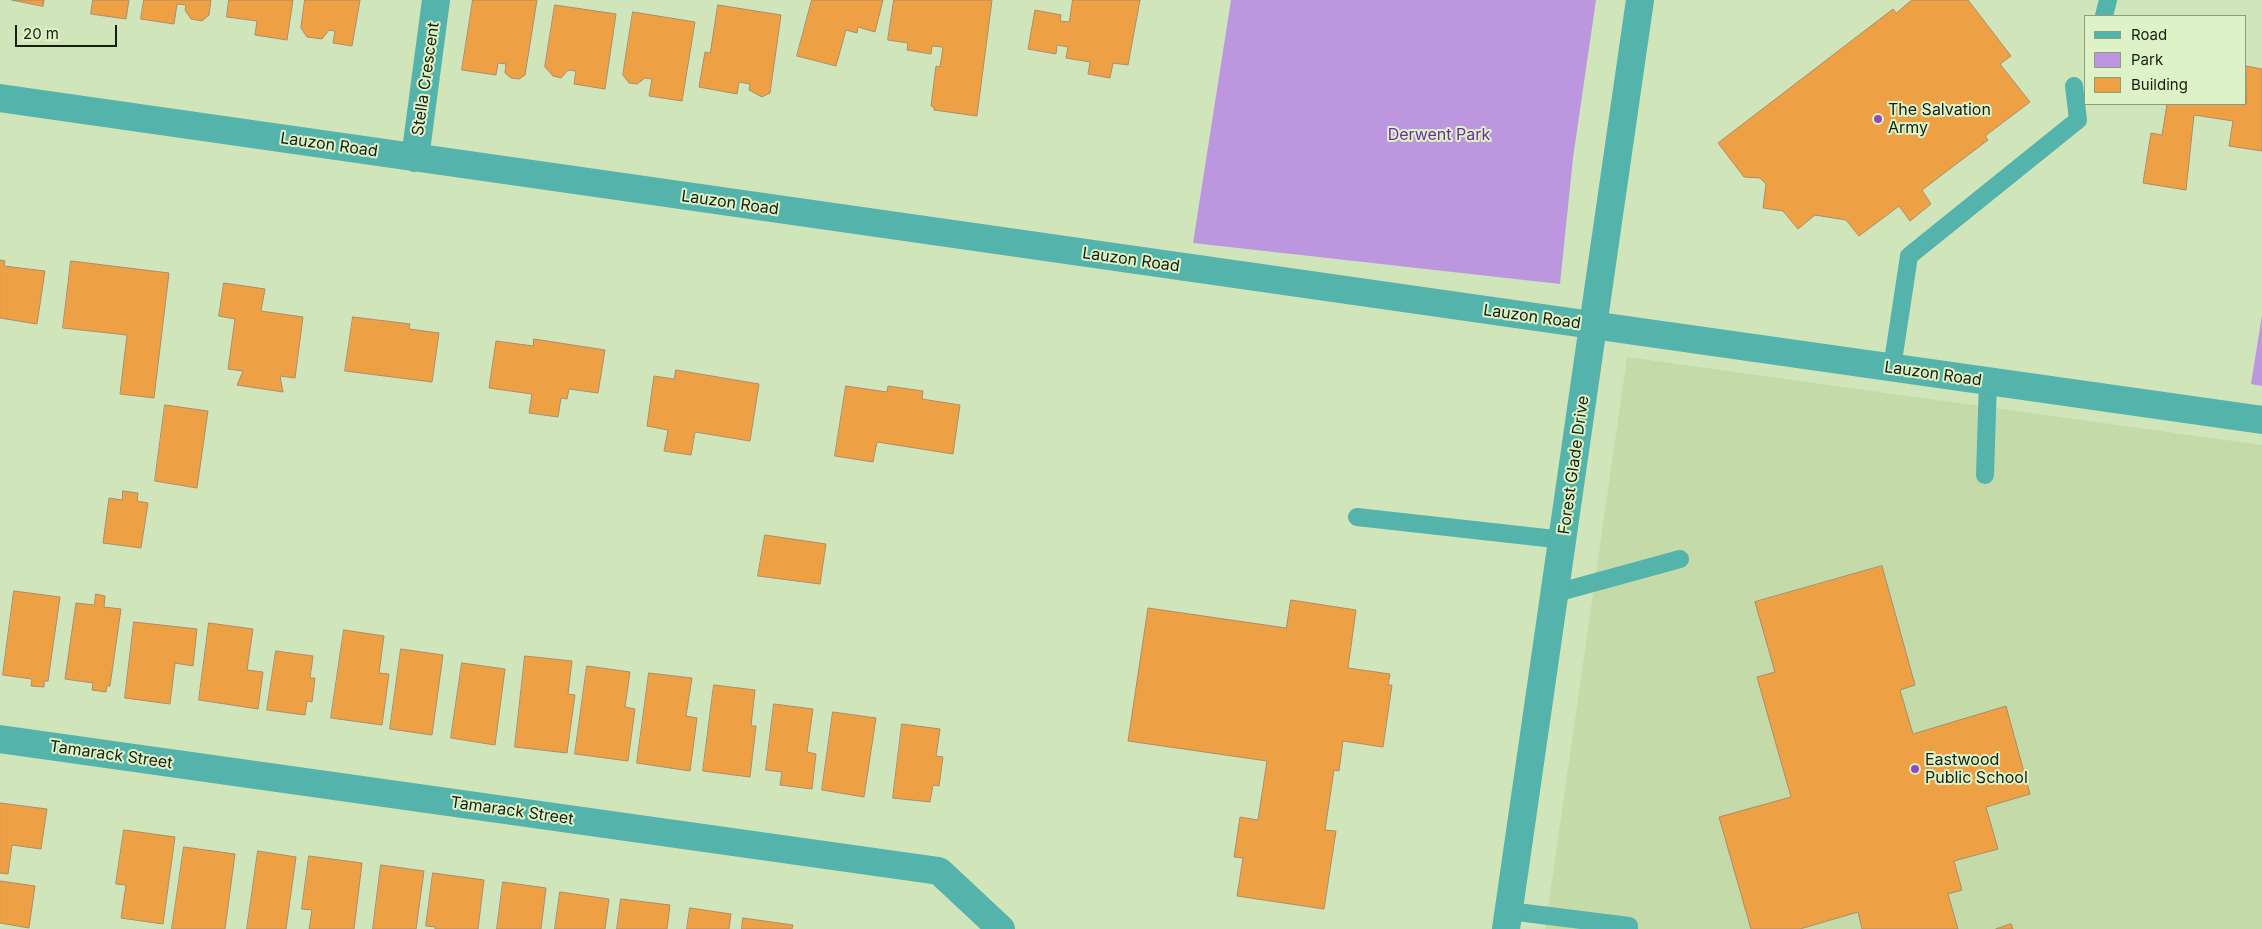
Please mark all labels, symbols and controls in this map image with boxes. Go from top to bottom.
scale bar [18,15,120,47]
legend [2084,15,2247,105]
street label: Stella Crescent [409,21,443,137]
text: 20 m [23,24,59,43]
text: Road [2131,25,2167,44]
text: Park [2131,50,2163,69]
text: Building [2131,75,2188,94]
place label: The Salvation Army [1888,100,1991,138]
marker: The Salvation Army [1872,113,1884,125]
park label: Derwent Park [1388,125,1490,145]
street label: Lauzon Road [279,129,379,161]
street label: Lauzon Road [680,187,780,219]
street label: Lauzon Road [1081,244,1181,276]
street label: Lauzon Road [1482,301,1582,333]
street label: Lauzon Road [1883,358,1983,390]
street label: Forest Glade Drive [1555,394,1593,536]
street label: Tamarack Street [48,737,174,773]
place label: Eastwood Public School [1925,750,2028,788]
marker: Eastwood Public School [1909,763,1921,775]
street label: Tamarack Street [449,793,575,829]

